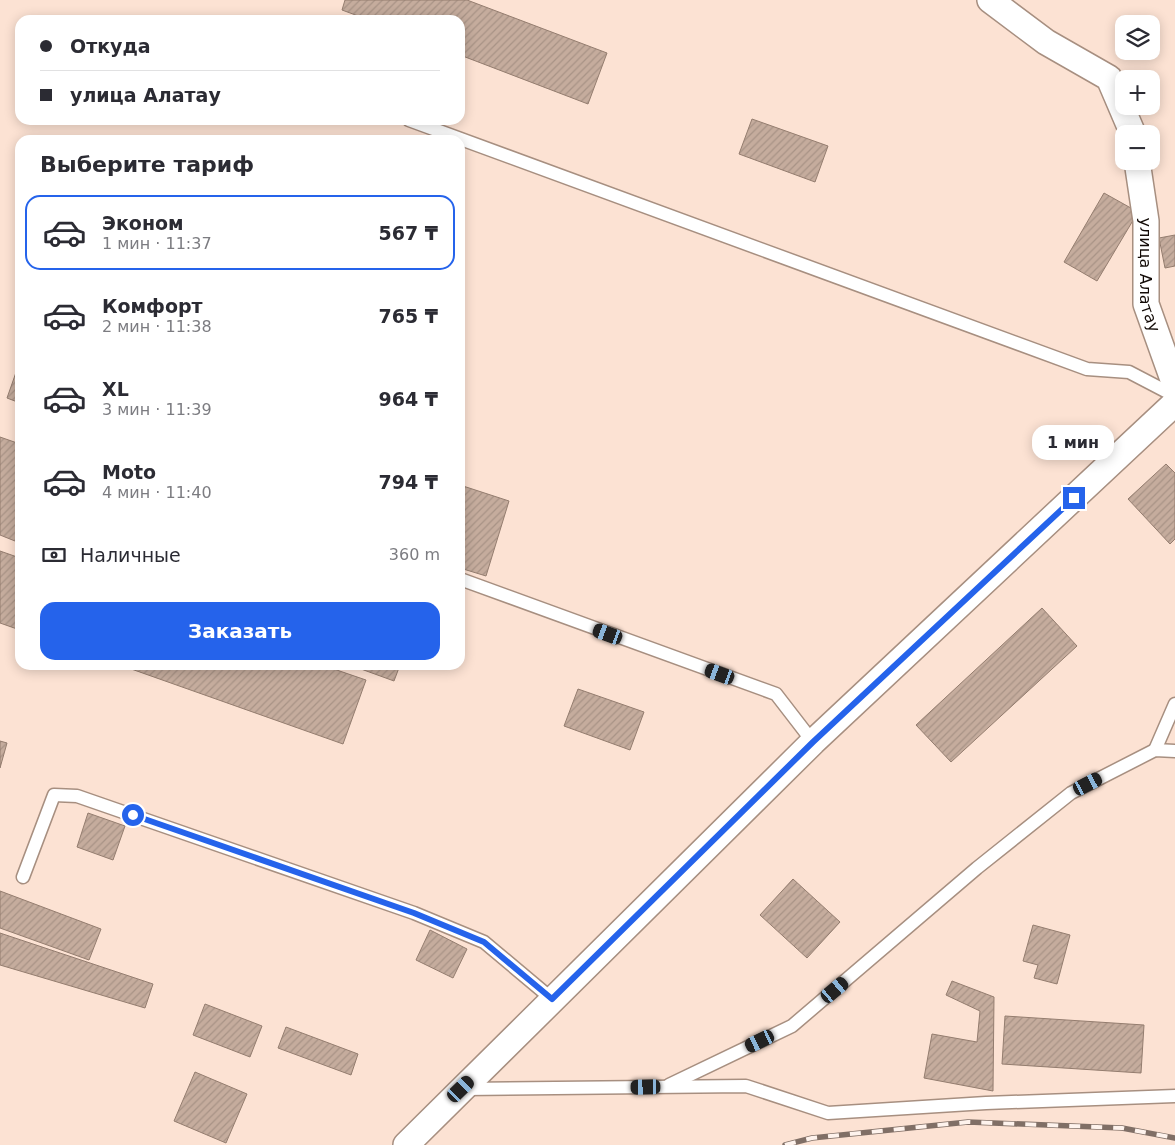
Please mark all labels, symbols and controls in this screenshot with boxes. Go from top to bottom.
map controls [1115,15,1160,170]
button: layers [1115,15,1160,60]
text: Откуда [70,35,151,57]
button: + [1115,70,1160,115]
text: улица Алатау [70,84,221,106]
button: − [1115,125,1160,170]
text: Выберите тариф [40,152,254,177]
icon: car [42,210,87,255]
text: Эконом [102,212,184,234]
street label: улица Алатау [1137,218,1165,335]
text: 567 ₸ [379,222,438,244]
text: 1 мин · 11:37 [102,234,212,253]
icon: car [42,293,87,338]
text: Комфорт [102,295,203,317]
text: 765 ₸ [379,305,438,327]
text: 2 мин · 11:38 [102,317,212,336]
icon: car [42,376,87,421]
text: XL [102,378,129,400]
text: 964 ₸ [379,388,438,410]
text: 3 мин · 11:39 [102,400,212,419]
callout: 1 мин [1033,426,1115,460]
text: 1 мин [1047,433,1099,452]
icon: car [42,459,87,504]
text: Moto [102,461,156,483]
text: 794 ₸ [379,471,438,493]
text: 4 мин · 11:40 [102,483,212,502]
route end [1063,487,1085,509]
icon: cash [40,541,68,569]
text: Наличные [80,544,181,566]
text: 360 m [389,545,440,564]
button: Заказать [40,602,440,660]
car [591,622,624,646]
car [703,662,736,686]
car [1071,771,1104,797]
route start [122,804,144,826]
car [818,975,851,1005]
car [743,1028,776,1054]
car [444,1073,477,1105]
car [630,1079,661,1095]

